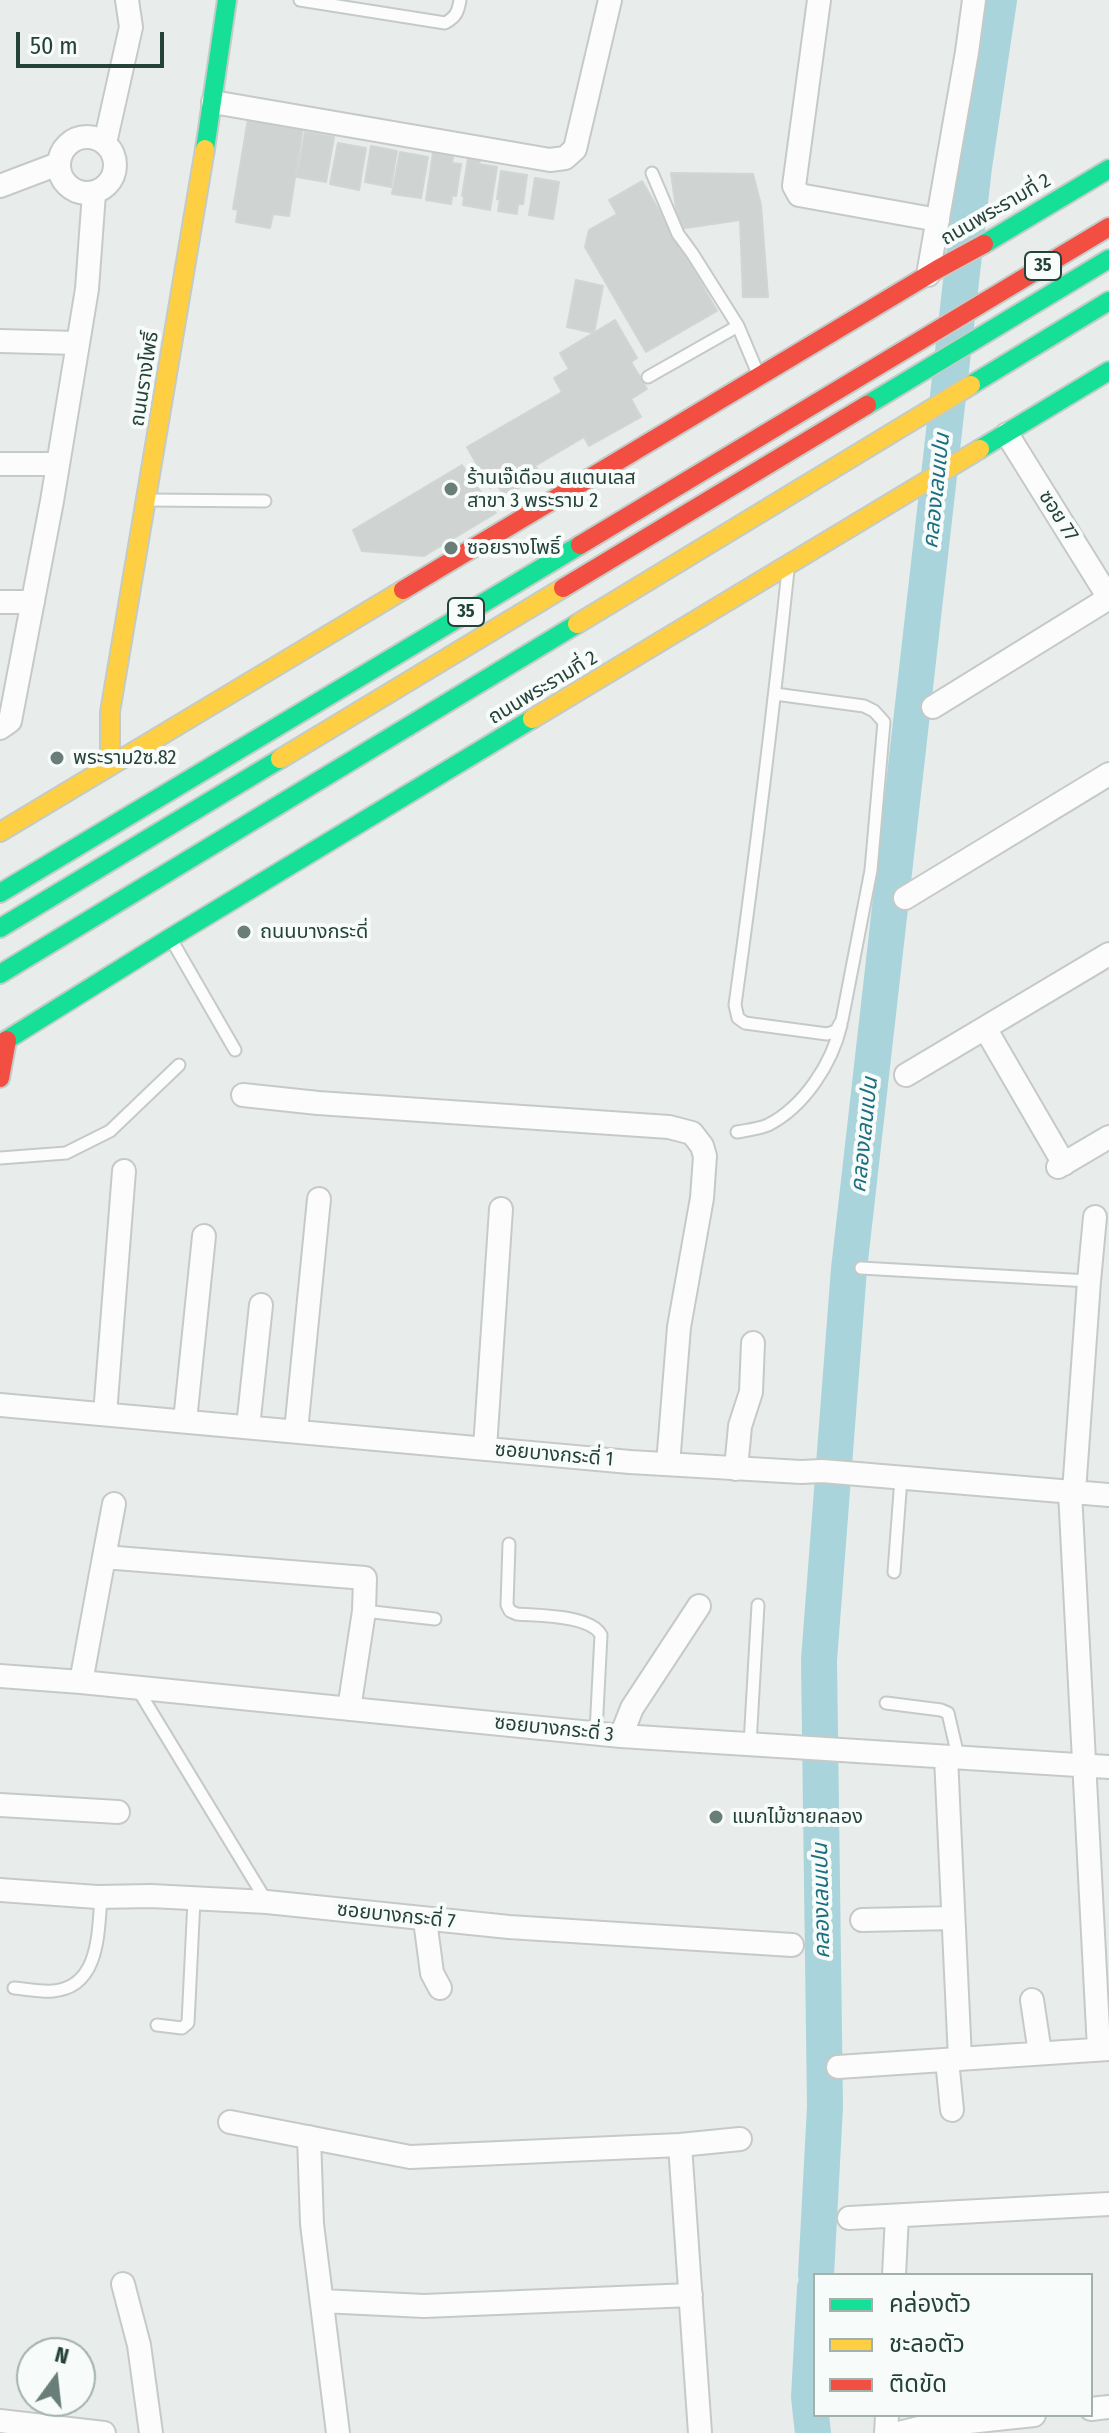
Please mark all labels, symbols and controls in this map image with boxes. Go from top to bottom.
scale bar [20,16,168,66]
text: 50 m [30,32,78,60]
street label: ถนนพระรามที่ 2 [937,169,1055,251]
road number: 35 [1025,252,1061,280]
street label: ถนนรางโพธิ์ [126,330,164,428]
water label: คลองเลนเปน [918,432,956,550]
place label: ร้านเจ๊เดือน สแตนเลส สาขา 3 พระราม 2 [467,466,636,513]
marker: ร้านเจ๊เดือน สแตนเลส สาขา 3 พระราม 2 [442,480,460,498]
street label: ซอย 77 [1033,486,1083,546]
place label: ซอยรางโพธิ์ [467,536,561,560]
marker: ซอยรางโพธิ์ [442,539,460,557]
road number: 35 [448,598,484,626]
street label: ถนนพระรามที่ 2 [484,646,602,730]
place label: พระราม2ซ.82 [73,746,176,770]
marker: พระราม2ซ.82 [48,749,66,767]
place label: ถนนบางกระดี่ [260,920,368,944]
marker: ถนนบางกระดี่ [235,923,253,941]
water label: คลองเลนเปน [846,1076,884,1194]
street label: ซอยบางกระดี่ 1 [494,1438,614,1472]
street label: ซอยบางกระดี่ 3 [493,1711,615,1747]
place label: แมกไม้ชายคลอง [732,1805,863,1829]
marker: แมกไม้ชายคลอง [707,1808,725,1826]
water label: คลองเลนเปน [808,1843,836,1959]
street label: ซอยบางกระดี่ 7 [336,1898,456,1934]
legend [813,2273,1093,2417]
text: คล่องตัว [889,2290,971,2318]
text: ชะลอตัว [889,2330,965,2358]
north arrow [16,2337,96,2417]
text: N [52,2341,72,2370]
text: ติดขัด [889,2370,947,2398]

